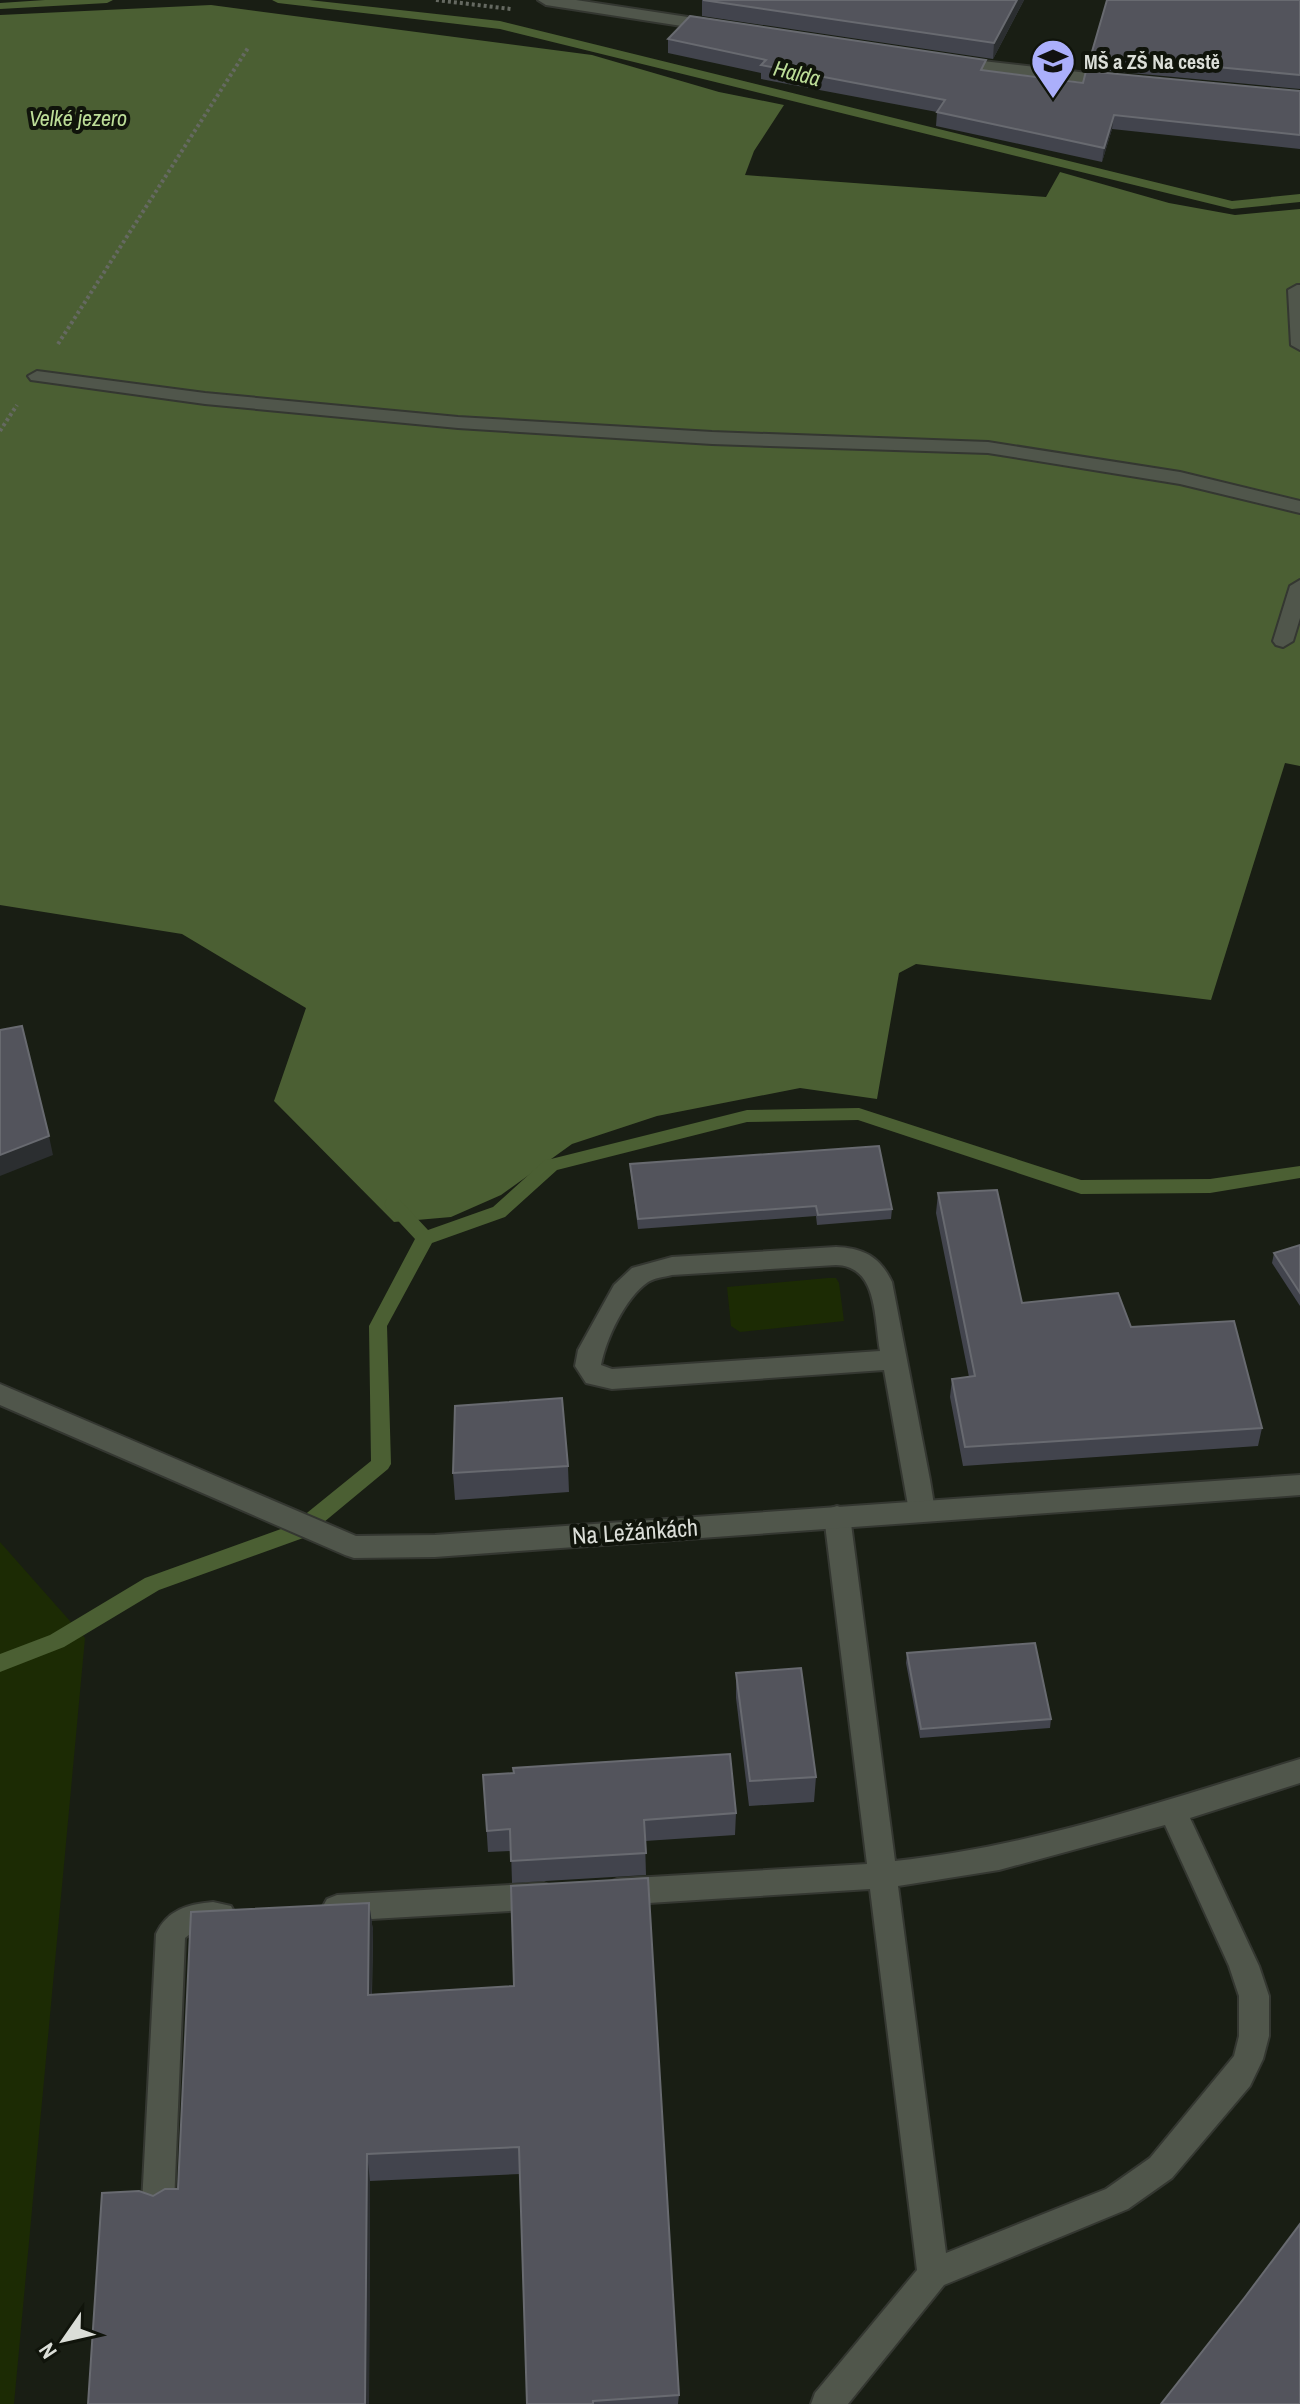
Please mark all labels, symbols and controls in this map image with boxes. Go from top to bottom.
school or university icon: MŠ a ZŠ Na cestě [1029,37,1077,100]
place label: MŠ a ZŠ Na cestě [1084,48,1220,75]
water label: Halda [771,53,823,93]
water label: Velké jezero [29,103,127,133]
street label: Na Ležánkách [571,1511,699,1551]
north arrow [24,2300,104,2380]
text: N [31,2337,63,2365]

